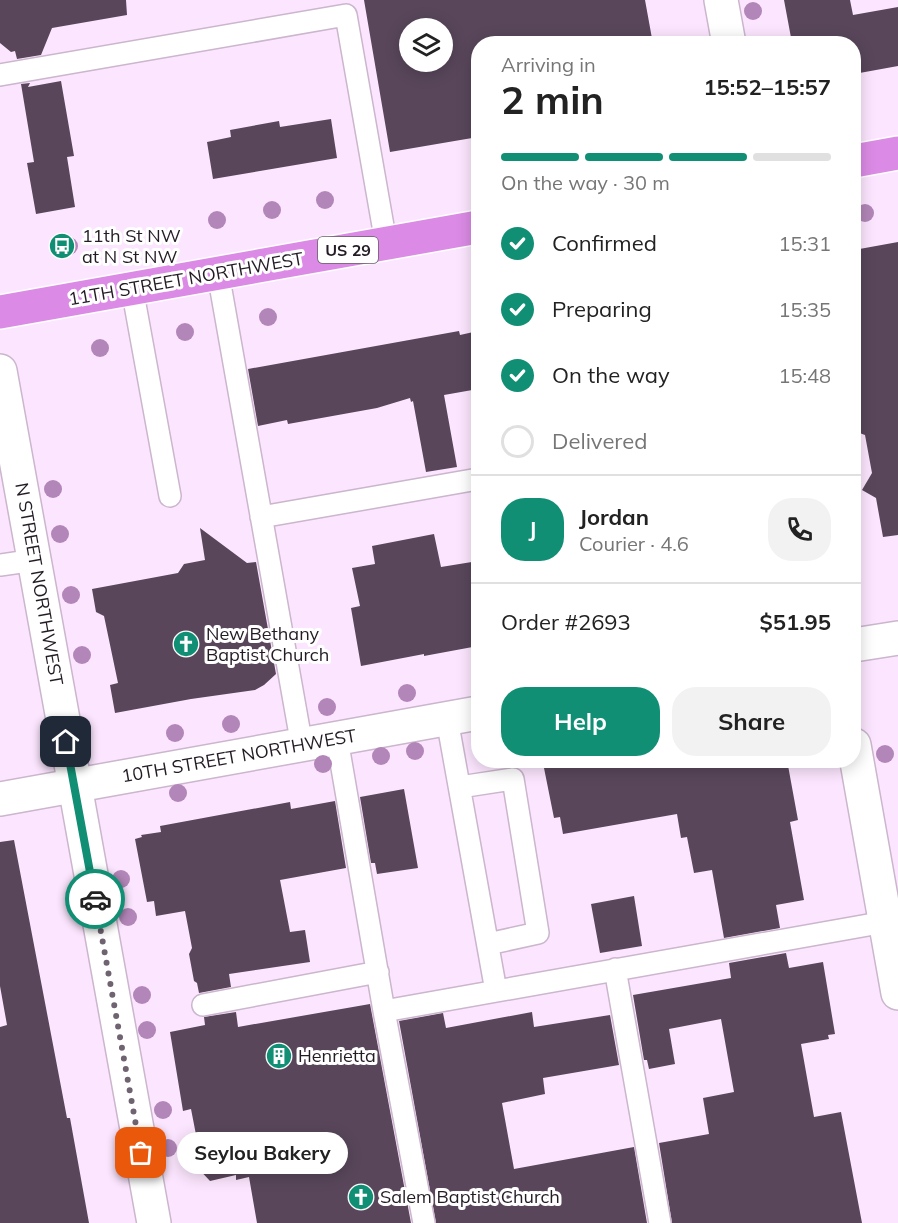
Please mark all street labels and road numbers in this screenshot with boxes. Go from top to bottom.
road number: US 29 [318,237,378,263]
street label: 11TH STREET NORTHWEST [67,246,305,311]
street label: N STREET NORTHWEST [10,481,69,687]
street label: 10TH STREET NORTHWEST [120,723,358,788]

